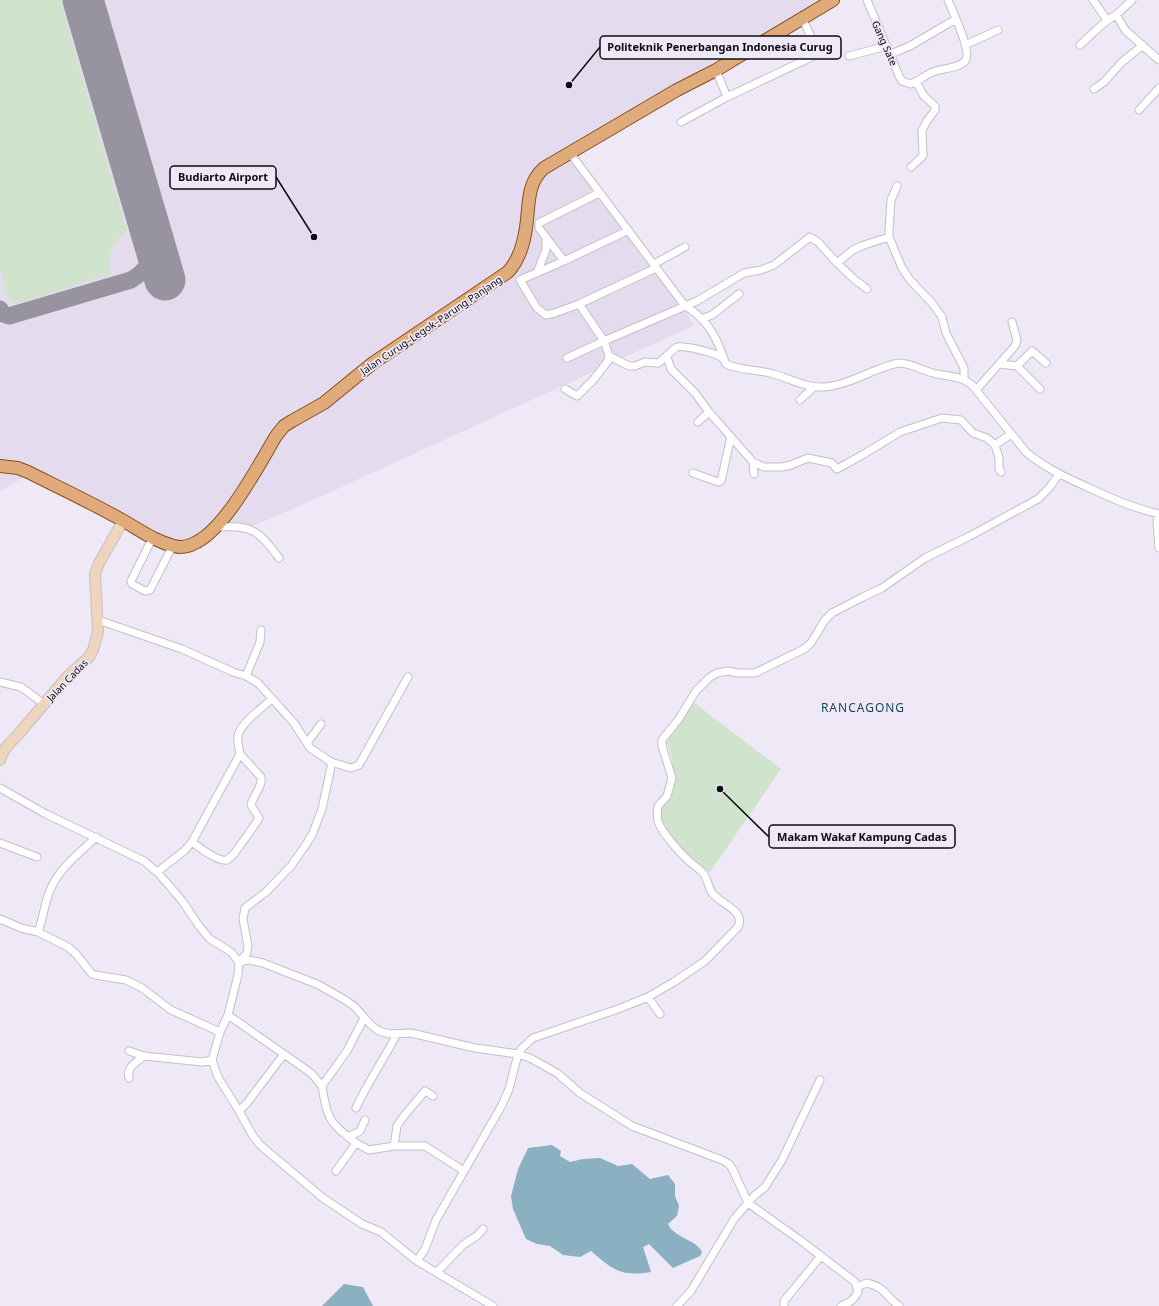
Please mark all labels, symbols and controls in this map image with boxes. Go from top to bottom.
street label: Gang Sate [869,18,901,68]
callout: Politeknik Penerbangan Indonesia Curug [600,36,841,59]
text: Politeknik Penerbangan Indonesia Curug [607,39,833,54]
callout: Budiarto Airport [170,166,276,189]
text: Budiarto Airport [178,169,268,184]
street label: Jalan Curug–Legok–Parung Panjang [357,272,505,378]
street label: Jalan Cadas [43,656,91,705]
district label: RANCAGONG [821,699,905,716]
callout: Makam Wakaf Kampung Cadas [769,825,955,848]
text: Makam Wakaf Kampung Cadas [777,829,947,844]

